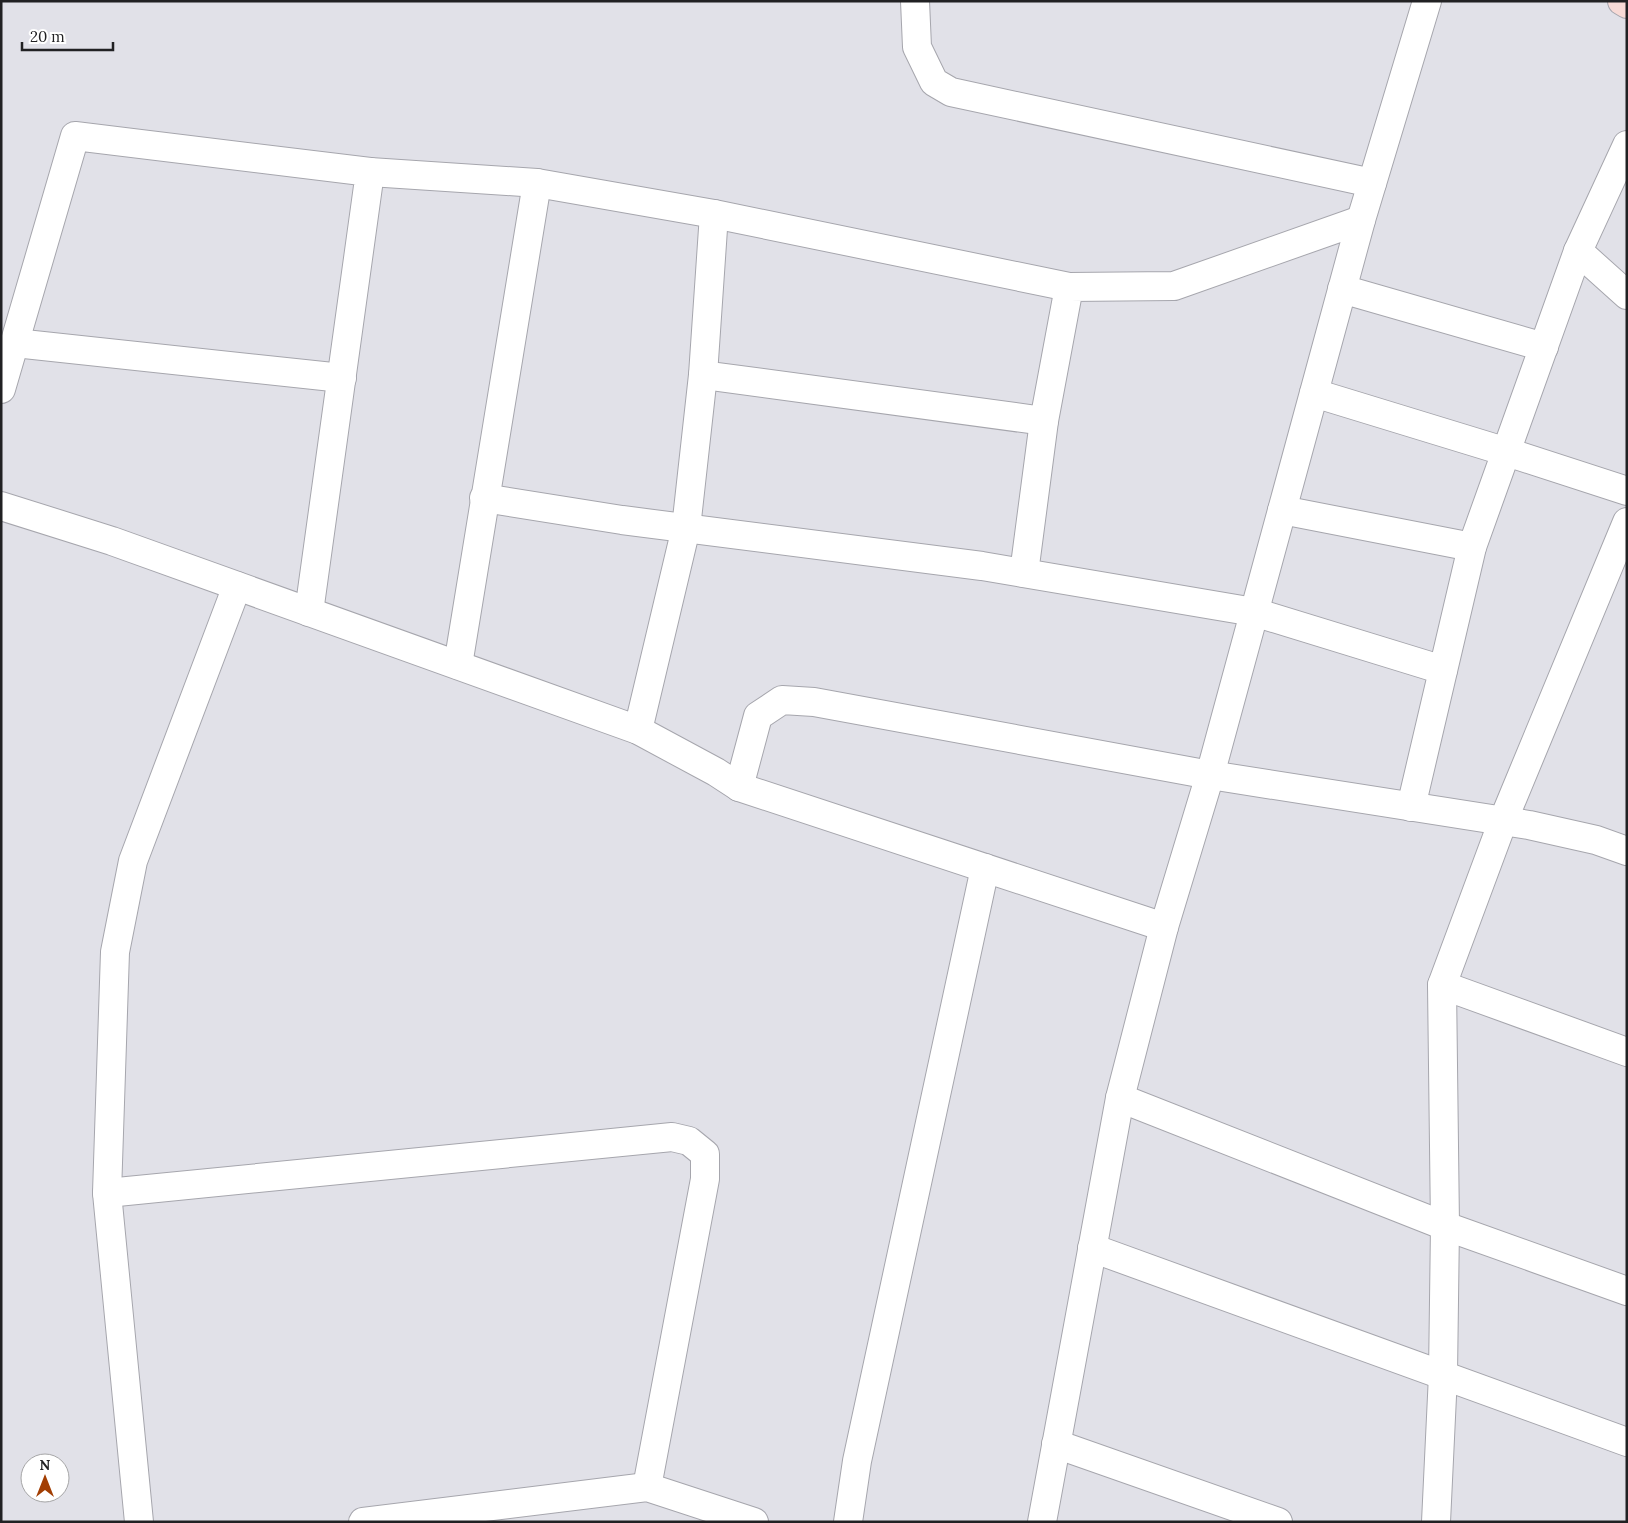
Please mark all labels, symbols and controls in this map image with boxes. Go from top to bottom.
scale bar [22,20,114,52]
text: 20 m [30,27,65,46]
north arrow [20,1453,70,1503]
text: N [40,1456,51,1474]

